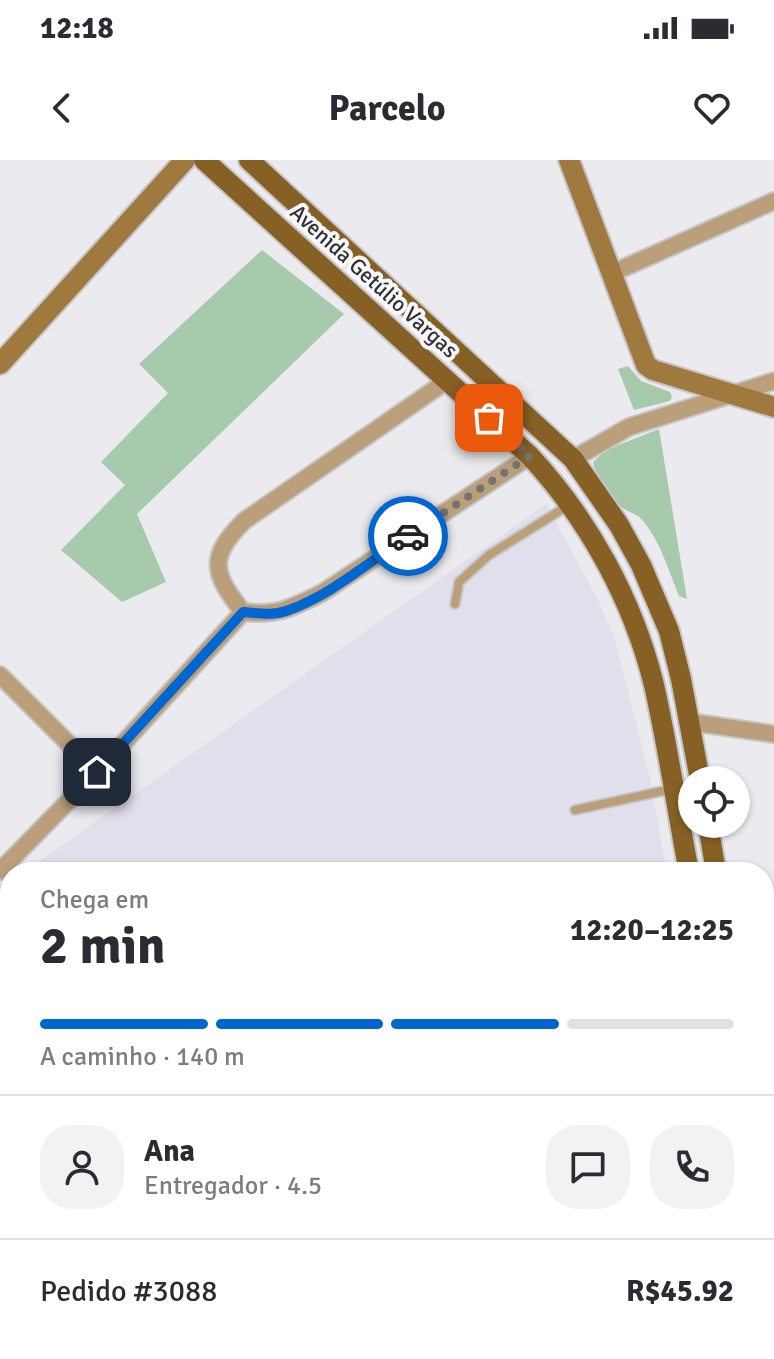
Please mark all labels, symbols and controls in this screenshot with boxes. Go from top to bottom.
text: 12:18 [40,10,114,47]
icon: back [40,86,84,130]
text: Parcelo [328,86,446,131]
icon: heart [690,86,734,130]
street label: Avenida Getúlio Vargas [285,199,463,363]
pin [455,384,523,452]
icon: bag [467,396,511,440]
courier [368,496,448,576]
icon: car [386,514,430,558]
pin [63,738,131,806]
icon: home [75,750,119,794]
map controls [678,766,750,838]
button: locate [678,766,750,838]
text: Chega em [40,884,149,916]
text: 12:20–12:25 [570,912,734,949]
text: 2 min [40,914,166,978]
text: A caminho · 140 m [40,1041,245,1073]
button: person [40,1125,124,1209]
button: chat [546,1125,630,1209]
button: phone [650,1125,734,1209]
text: Ana [144,1133,195,1170]
text: Entregador · 4.5 [144,1170,322,1202]
text: Pedido #3088 [40,1273,217,1310]
text: R$45.92 [626,1273,734,1310]

